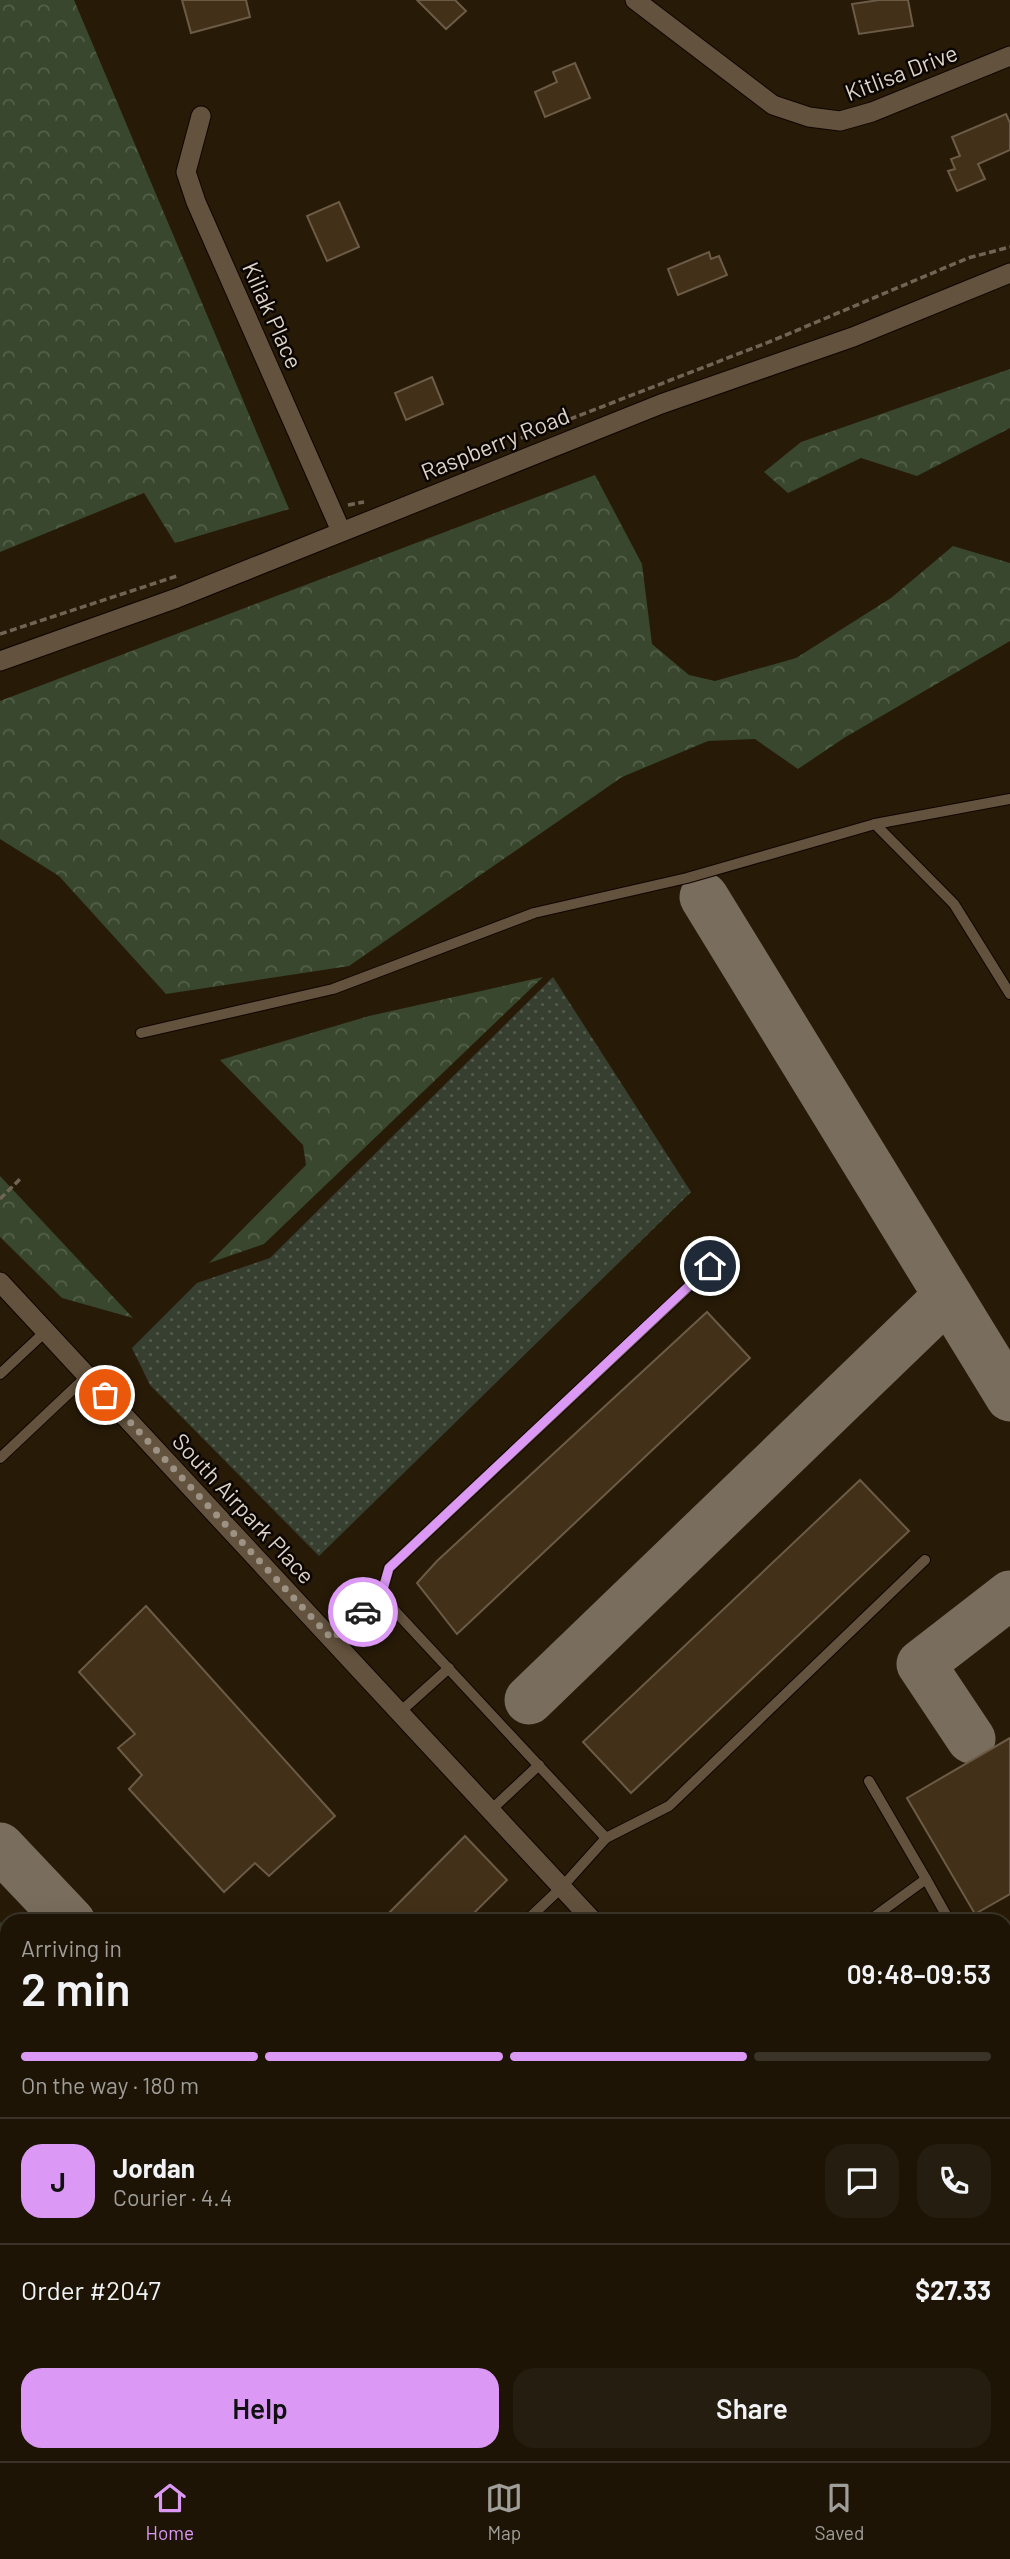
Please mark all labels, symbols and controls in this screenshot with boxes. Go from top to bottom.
street label: Kitlisa Drive [841,38,961,106]
street label: Kiliak Place [237,257,309,373]
street label: Raspberry Road [417,400,573,486]
pin [680,1236,740,1296]
icon: home [691,1247,729,1285]
pin [75,1365,135,1425]
icon: bag [86,1376,124,1414]
street label: South Airpark Place [167,1427,321,1589]
courier [328,1577,398,1647]
icon: car [344,1593,382,1631]
text: Arriving in [21,1934,122,1962]
text: 09:48–09:53 [847,1958,991,1989]
text: 2 min [21,1960,130,2015]
text: On the way · 180 m [21,2071,199,2099]
button: chat [825,2144,899,2218]
button: phone [917,2144,991,2218]
text: Jordan [113,2152,195,2183]
text: J [50,2166,66,2197]
text: Courier · 4.4 [113,2183,232,2211]
text: Order #2047 [21,2274,161,2305]
text: $27.33 [915,2274,991,2305]
button: Help [21,2368,499,2448]
button: Share [513,2368,991,2448]
tab: Home [146,2479,194,2544]
tab: Map [485,2479,523,2544]
tab: Saved [815,2479,864,2544]

